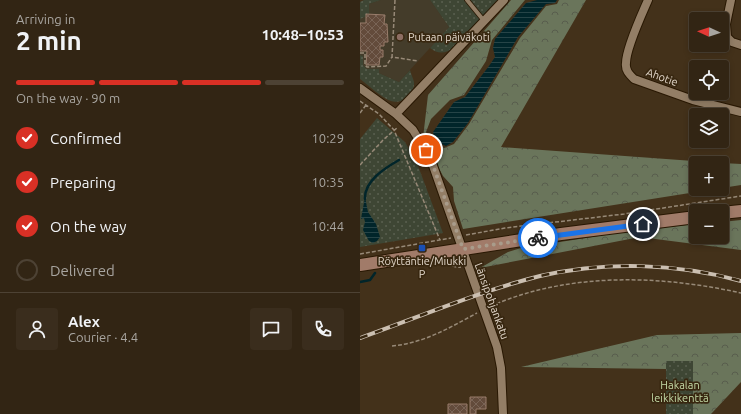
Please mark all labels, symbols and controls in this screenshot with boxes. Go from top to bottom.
text: Arriving in [16,12,75,26]
north arrow [689,12,729,52]
map controls [689,12,729,244]
text: 2 min [16,26,82,55]
text: 10:48–10:53 [261,26,344,43]
place label: Putaan päiväkoti [408,31,490,43]
marker: Putaan päiväkoti [395,32,405,42]
button: locate [689,60,729,100]
street label: Ahotie [644,66,680,88]
text: On the way · 90 m [16,91,120,105]
button: layers [689,108,729,148]
icon: check [16,127,38,149]
text: Confirmed [50,130,122,147]
text: 10:29 [311,131,344,145]
pin [409,133,443,167]
icon: bag [415,139,437,161]
button: + [689,156,729,196]
icon: check [16,171,38,193]
text: Preparing [50,174,116,191]
text: 10:35 [311,175,344,189]
button: − [689,204,729,244]
pin [626,207,660,241]
icon: home [632,213,654,235]
icon: check [16,215,38,237]
text: On the way [50,218,126,235]
courier [518,218,558,258]
text: 10:44 [311,219,344,233]
icon: bike [527,227,549,249]
marker: Röyttäntie/Miukki P [417,243,427,253]
place label: Röyttäntie/Miukki P [378,255,466,280]
street label: Länsipohjankatu [473,261,511,341]
text: Delivered [50,262,115,279]
button: person [16,308,58,350]
button: chat [250,308,292,350]
button: phone [302,308,344,350]
text: Alex [68,313,100,330]
text: Courier · 4.4 [68,330,138,344]
park label: Hakalan leikkikenttä [651,379,709,404]

